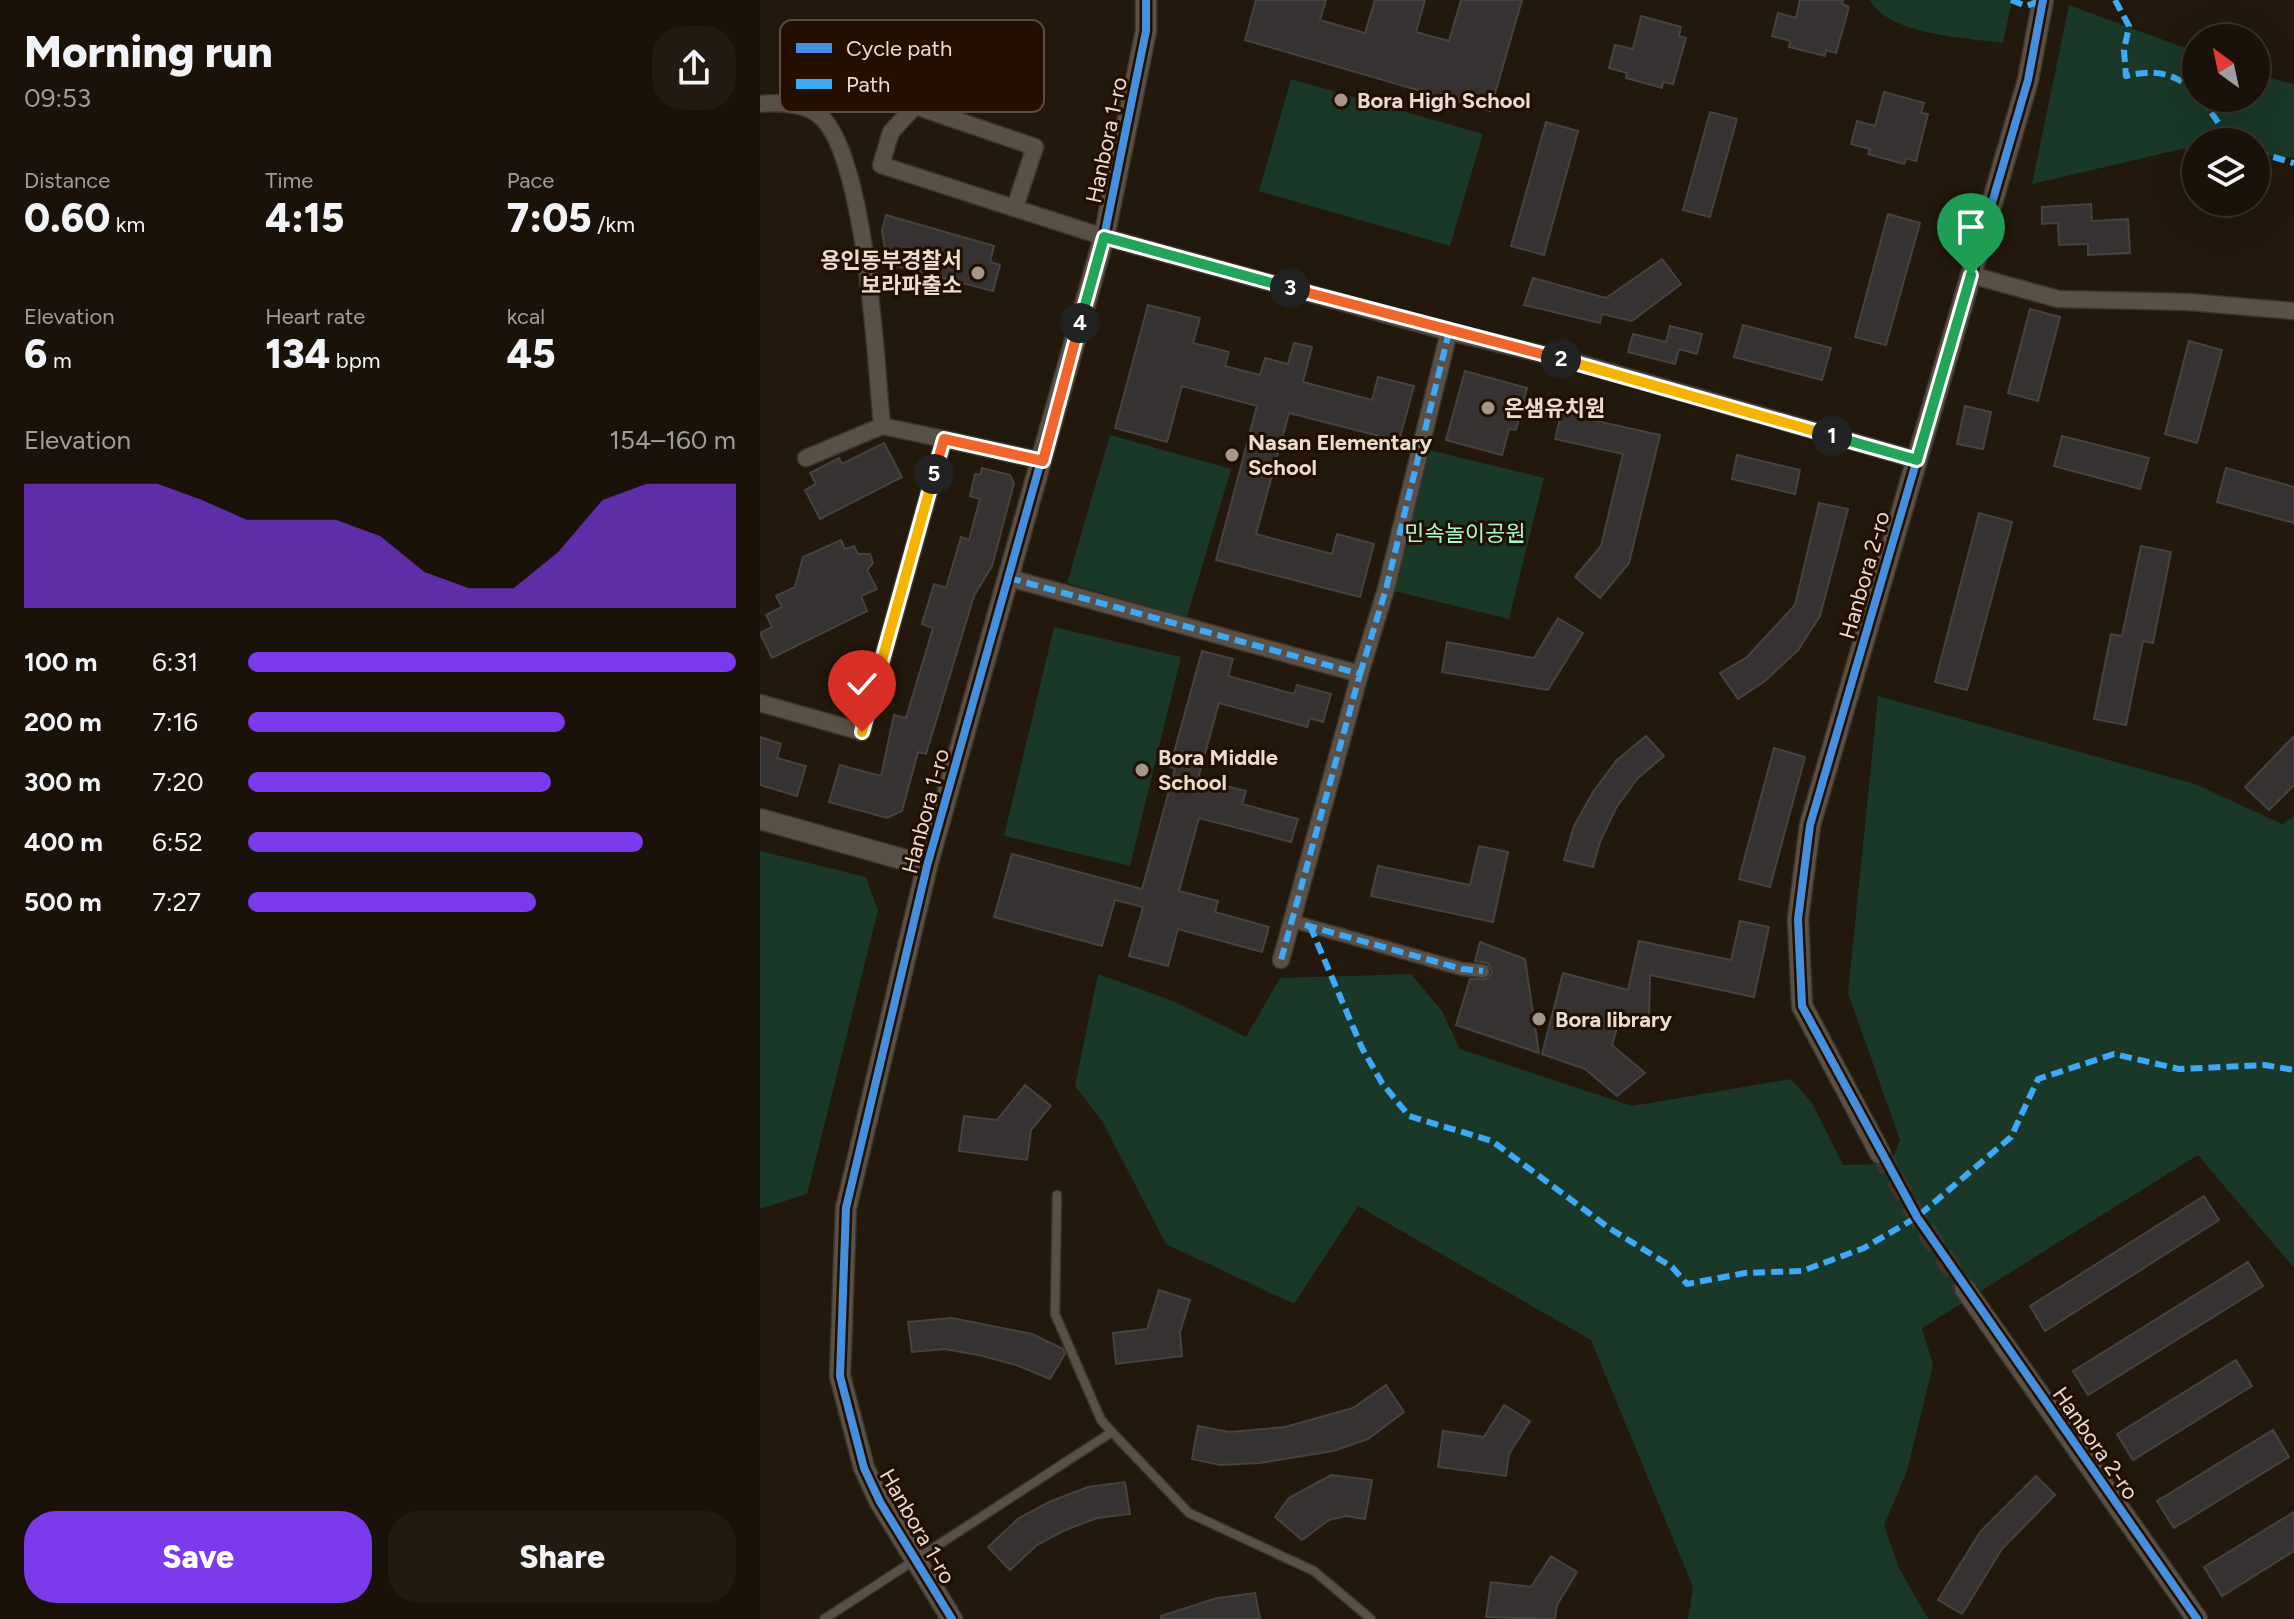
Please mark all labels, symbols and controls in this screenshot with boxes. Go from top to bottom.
legend [780,20,1044,112]
north arrow [2182,24,2270,112]
map controls [2182,24,2270,216]
text: Morning run [24,25,273,78]
button: share [652,26,736,110]
text: Cycle path [846,35,952,62]
text: Path [846,71,890,98]
street label: Hanbora 1-ro [1080,75,1133,206]
text: 09:53 [24,82,91,114]
place label: Bora High School [1357,87,1531,114]
marker: Bora High School [1332,91,1350,109]
button: layers [2182,128,2270,216]
text: Distance [24,167,110,194]
text: Time [265,167,313,194]
text: Pace [507,167,554,194]
pin [1937,193,2005,275]
text: 0.60 [24,194,110,242]
text: 4:15 [265,194,344,242]
text: 7:05 [507,194,592,242]
icon: arrive [1949,205,1993,249]
text: km [110,211,145,238]
text: /km [592,211,635,238]
place label: 용인동부경찰서 보라파출소 [820,247,962,299]
marker: 용인동부경찰서 보라파출소 [969,264,987,282]
pin: 3 [1270,268,1310,308]
text: 3 [1284,274,1296,301]
text: Elevation [24,303,114,330]
text: Heart rate [265,303,365,330]
text: kcal [507,303,545,330]
pin: 4 [1060,303,1100,343]
text: 4 [1073,309,1087,336]
text: 6 [24,330,47,378]
text: 134 [265,330,330,378]
text: 45 [507,330,556,378]
pin: 2 [1541,339,1581,379]
text: 2 [1555,345,1567,372]
text: m [47,347,72,374]
text: bpm [330,347,380,374]
place label: 온샘유치원 [1504,395,1605,422]
marker: 온샘유치원 [1479,399,1497,417]
pin: 1 [1812,416,1852,456]
text: 1 [1827,422,1837,449]
text: Elevation [24,424,131,456]
text: 154–160 m [609,424,736,456]
place label: Nasan Elementary School [1248,429,1433,481]
marker: Nasan Elementary School [1223,446,1241,464]
pin: 5 [914,454,954,494]
text: 5 [928,460,940,487]
street label: Hanbora 2-ro [1833,508,1896,642]
park label: 민속놀이공원 [1404,520,1526,547]
text: 100 m [24,646,98,678]
text: 6:31 [152,646,198,678]
pin [828,650,896,732]
icon: check [840,662,884,706]
text: 200 m [24,706,102,738]
text: 7:16 [152,706,198,738]
place label: Bora Middle School [1158,744,1278,796]
street label: Hanbora 1-ro [896,746,955,877]
marker: Bora Middle School [1133,761,1151,779]
text: 300 m [24,766,101,798]
text: 7:20 [152,766,204,798]
text: 400 m [24,826,103,858]
text: 6:52 [152,826,203,858]
text: 500 m [24,886,102,918]
text: 7:27 [152,886,201,918]
place label: Bora library [1555,1006,1672,1033]
marker: Bora library [1530,1010,1548,1028]
street label: Hanbora 2-ro [2047,1382,2144,1505]
street label: Hanbora 1-ro [874,1464,961,1589]
button: Save [24,1511,372,1603]
button: Share [388,1511,736,1603]

